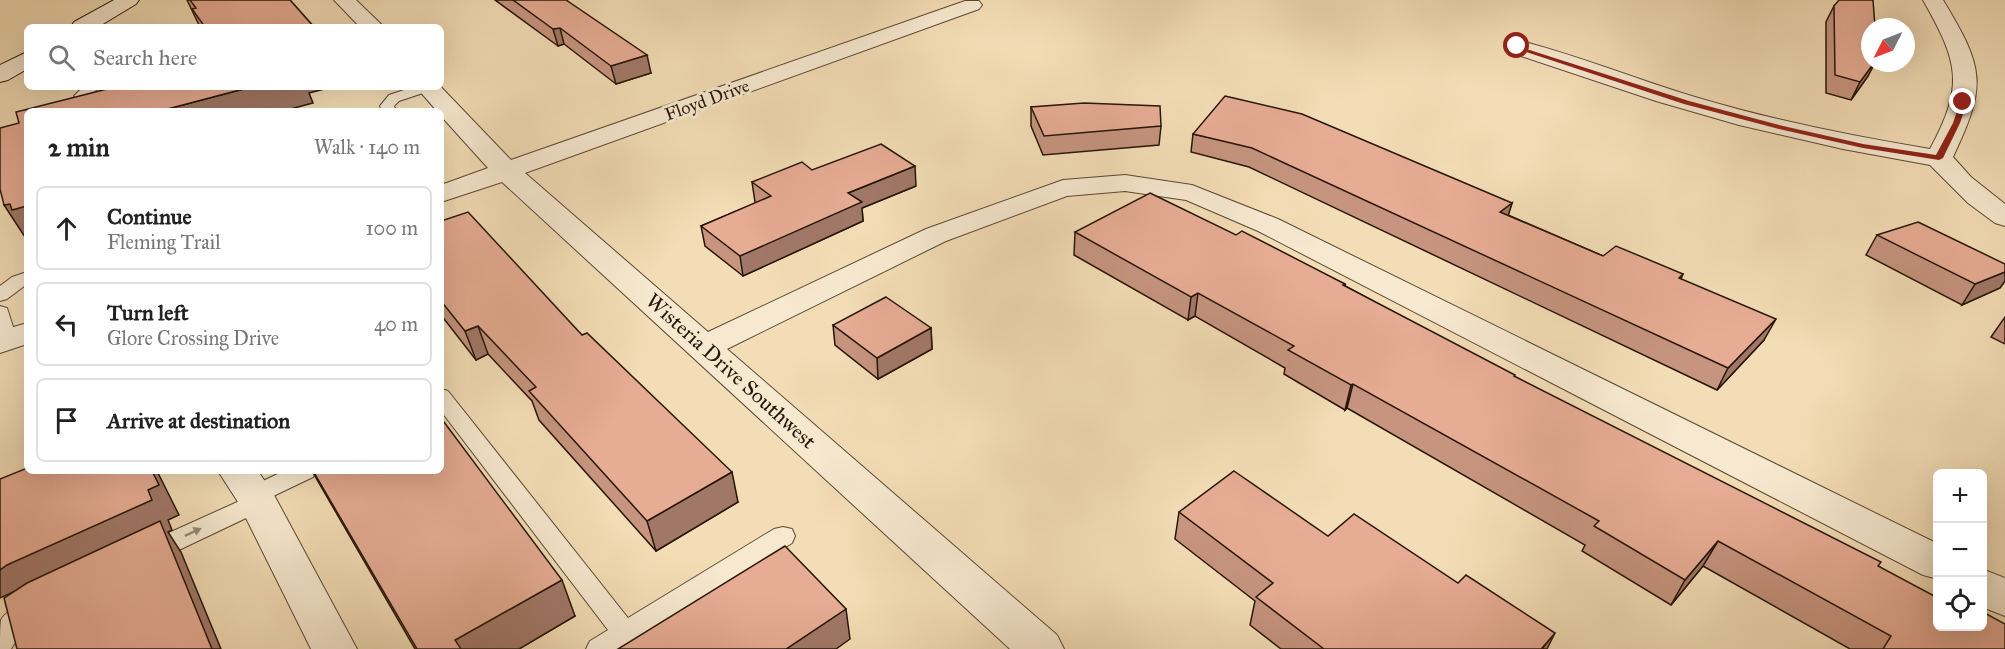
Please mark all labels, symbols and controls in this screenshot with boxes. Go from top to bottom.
north arrow [1861,18,1915,72]
search box [24,24,444,90]
route start [1503,32,1529,58]
icon: search [45,41,78,74]
text: Search here [93,44,197,71]
street label: Floyd Drive [662,75,752,125]
route end [1949,88,1975,114]
text: 2 min [48,131,109,163]
text: Walk · 140 m [314,135,420,159]
text: Continue [107,203,192,230]
icon: ahead [50,212,83,245]
text: 100 m [366,216,418,240]
text: Fleming Trail [107,230,221,254]
street label: Wisteria Drive Southwest [641,288,822,455]
text: Turn left [107,299,189,326]
icon: left [50,308,83,341]
text: 40 m [374,312,418,336]
text: Glore Crossing Drive [107,326,279,350]
icon: arrive [50,404,83,437]
text: Arrive at destination [107,407,290,434]
map controls [1933,469,1987,631]
button: + [1933,469,1987,523]
button: − [1933,523,1987,577]
one-way arrow [185,528,202,537]
button: locate [1933,577,1987,631]

